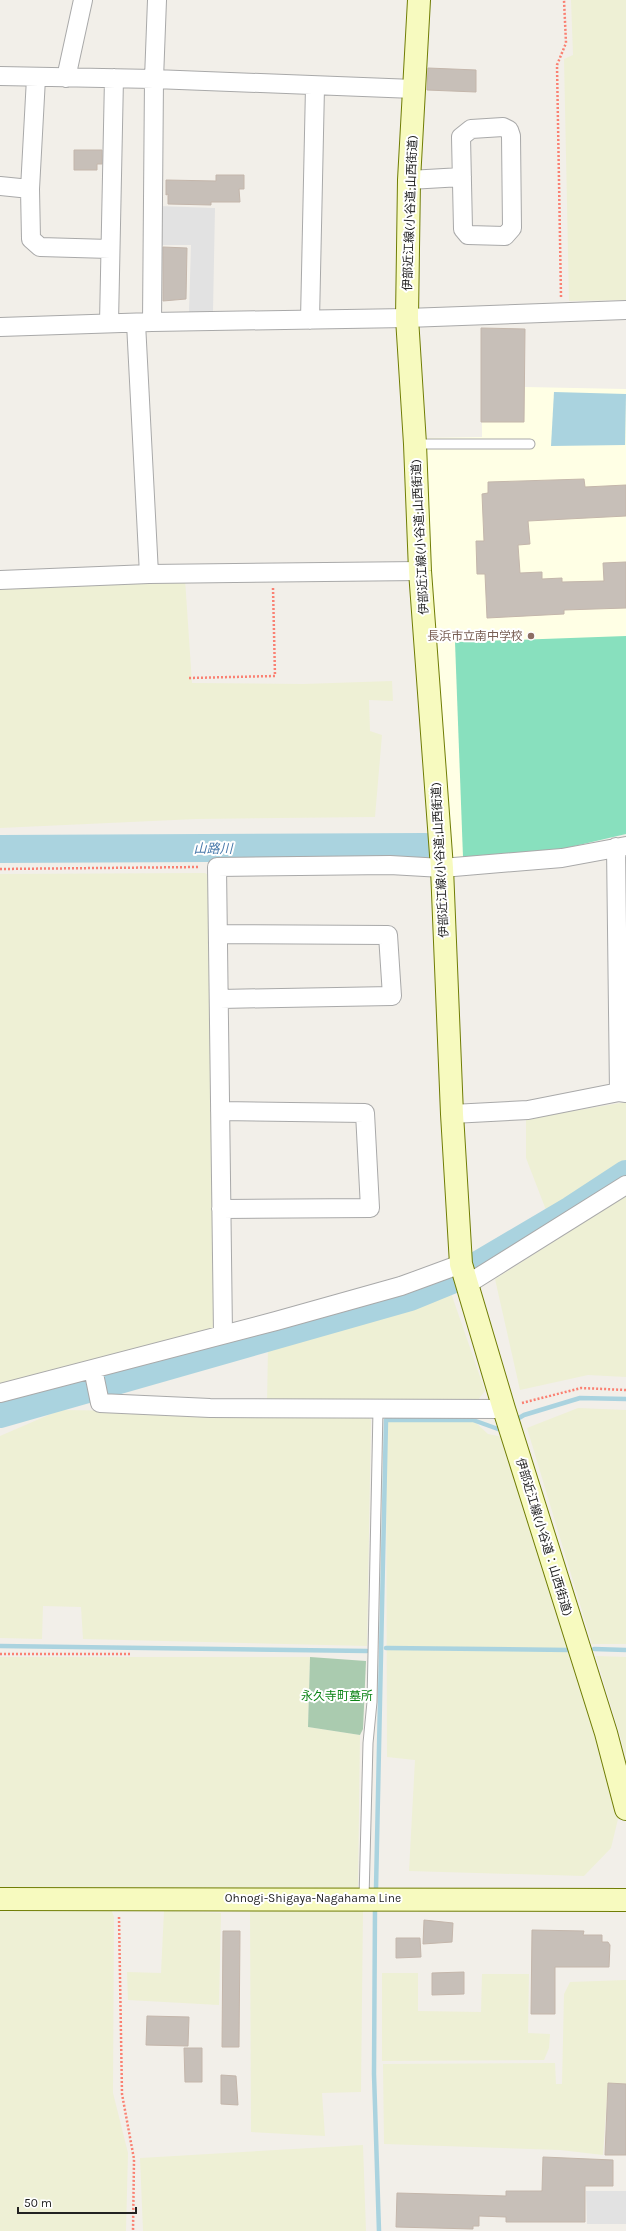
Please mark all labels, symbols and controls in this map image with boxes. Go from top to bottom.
street label: 伊部近江線(小谷道;山西街道) [400,135,420,291]
street label: 伊部近江線(小谷道;山西街道) [409,459,431,615]
place label: 長浜市立南中学校 [427,629,523,643]
marker: 長浜市立南中学校 [526,631,536,641]
street label: 伊部近江線(小谷道;山西街道) [429,782,451,938]
water label: 山路川 [193,841,234,856]
street label: 伊部近江線(小谷道：山西街道) [513,1456,575,1618]
park label: 永久寺町墓所 [301,1689,373,1703]
street label: Ohnogi-Shigaya-Nagahama Line [225,1891,401,1905]
scale bar [18,2189,136,2215]
text: 50 m [24,2196,52,2210]

